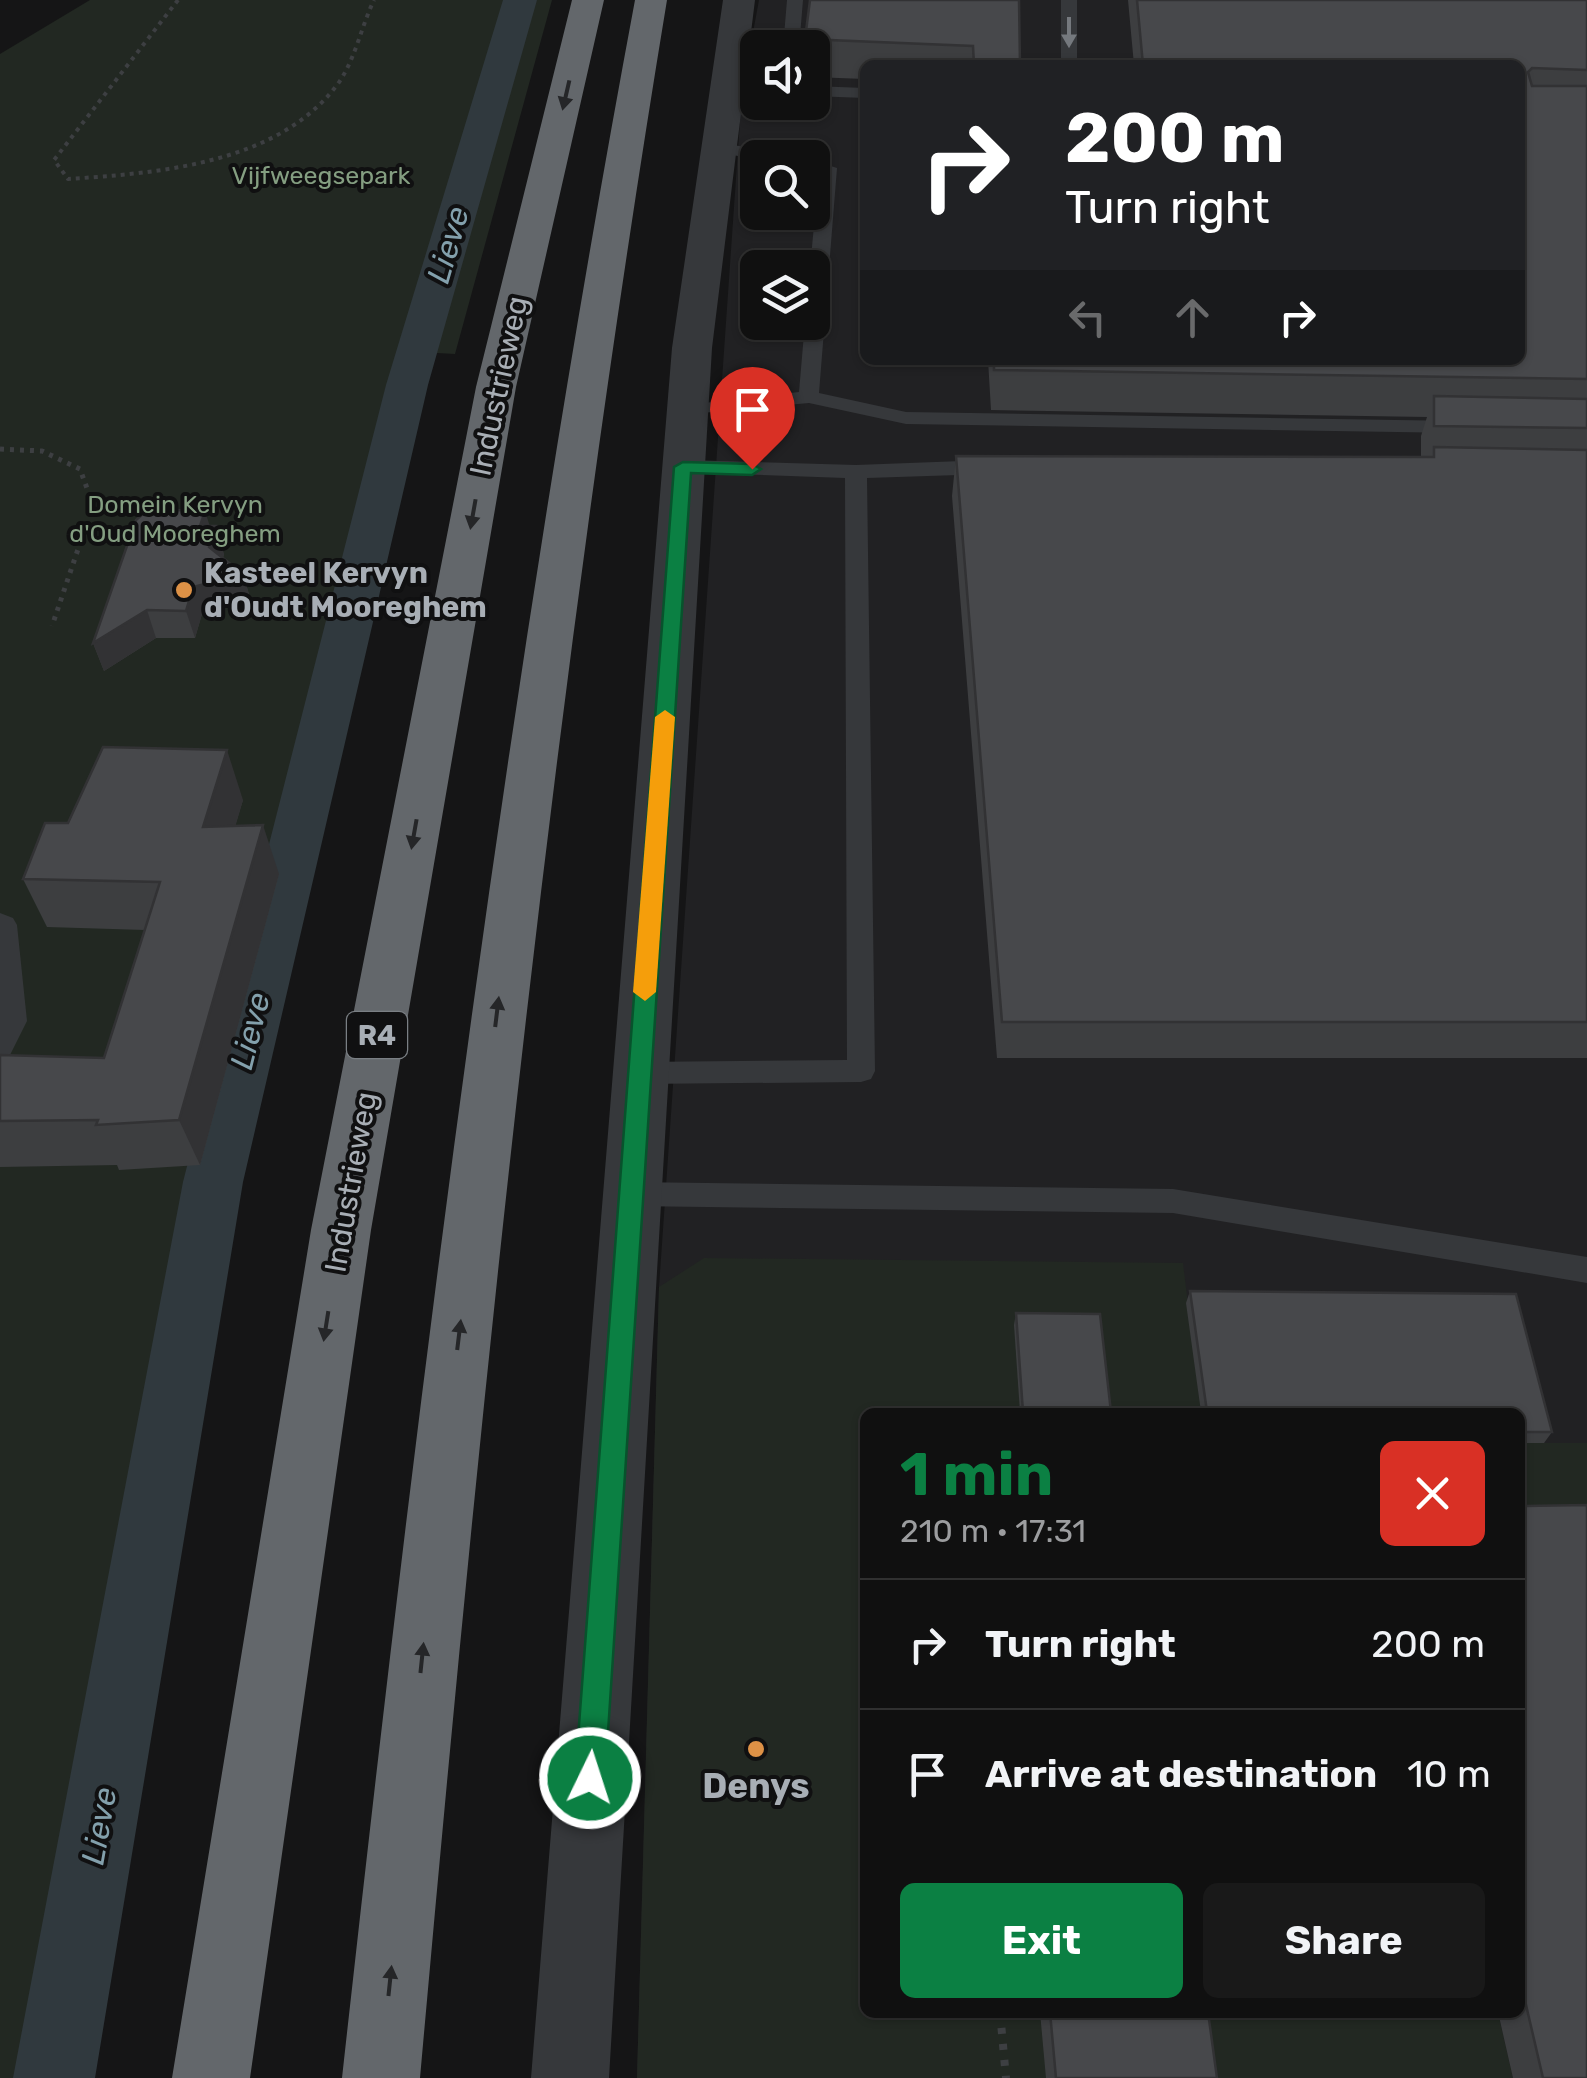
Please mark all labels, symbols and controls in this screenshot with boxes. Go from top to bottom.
one-way arrow [1061,17,1077,49]
map controls [740,30,830,340]
button: sound [740,30,830,120]
one-way arrow [558,80,573,111]
text: 200 m [1065,97,1285,180]
icon: right [900,100,1030,230]
button: search [740,140,830,230]
park label: Vijfweegsepark [232,161,410,190]
text: Turn right [1065,181,1269,234]
water label: Lieve [419,202,477,288]
button: layers [740,250,830,340]
icon: left [1060,290,1115,345]
icon: ahead [1165,290,1220,345]
icon: right [1270,290,1325,345]
street label: Industrieweg [462,293,536,479]
pin [710,367,795,470]
icon: arrive [725,382,780,437]
park label: Domein Kervyn d'Oud Mooreghem [69,490,281,548]
one-way arrow [464,499,480,530]
place label: Kasteel Kervyn d'Oudt Mooreghem [204,555,487,625]
marker: Kasteel Kervyn d'Oudt Mooreghem [173,579,195,601]
one-way arrow [406,819,421,850]
water label: Lieve [222,989,278,1073]
one-way arrow [489,995,505,1027]
road number: R4 [347,1012,407,1058]
street label: Industrieweg [317,1089,385,1275]
one-way arrow [318,1311,334,1343]
one-way arrow [451,1318,467,1350]
text: 1 min [900,1439,1053,1510]
button: close [1380,1441,1485,1546]
text: 210 m · 17:31 [900,1512,1086,1550]
icon: right [900,1617,955,1672]
text: Turn right [985,1621,1176,1667]
text: 200 m [1371,1621,1485,1667]
one-way arrow [414,1641,430,1673]
position arrow [538,1726,642,1830]
marker: Denys [745,1738,767,1760]
icon: arrive [900,1747,955,1802]
text: Arrive at destination [985,1751,1377,1797]
text: 10 m [1407,1751,1491,1797]
place label: Denys [702,1765,810,1807]
water label: Lieve [74,1784,124,1868]
button: Exit [900,1883,1183,1998]
button: Share [1203,1883,1485,1998]
one-way arrow [383,1965,399,1996]

